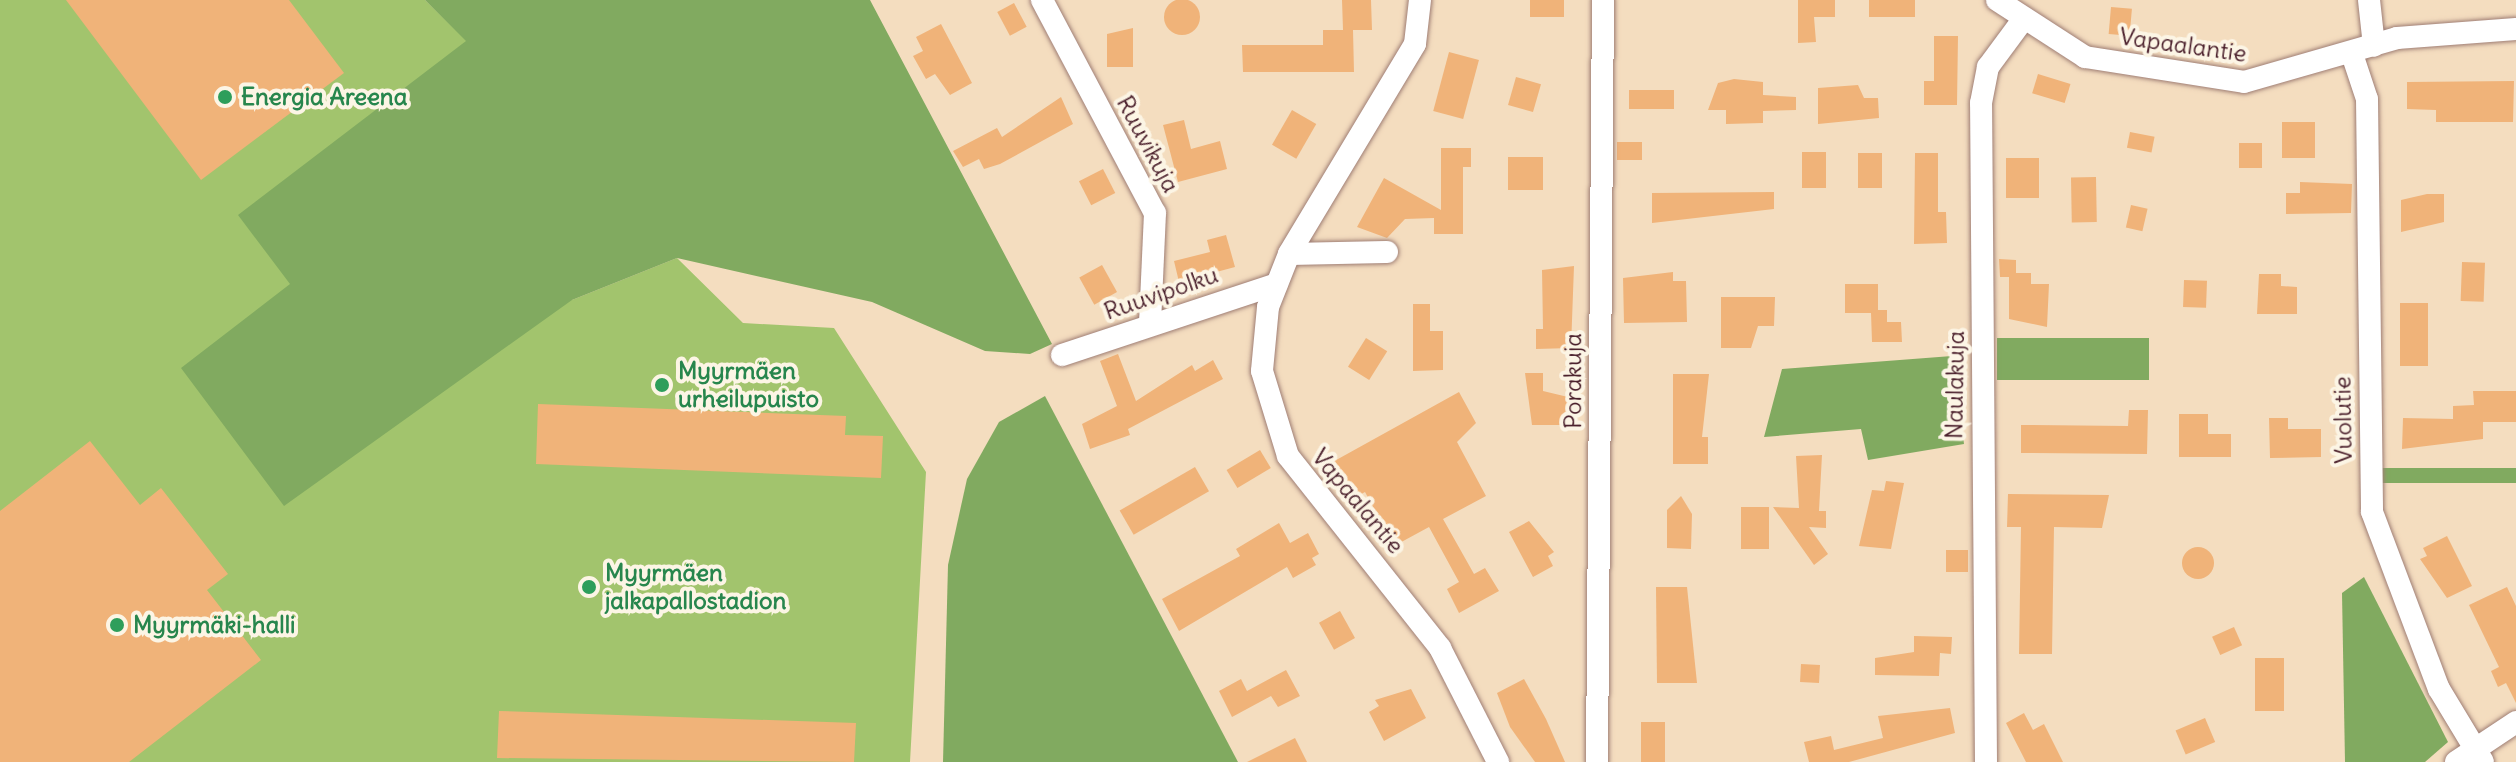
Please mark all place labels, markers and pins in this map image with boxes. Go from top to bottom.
place label: Energia Areena [241,83,407,111]
marker: Energia Areena [216,88,234,106]
place label: Myyrmäen urheilupuisto [678,357,819,413]
marker: Myyrmäen urheilupuisto [653,376,671,394]
place label: Myyrmäen jalkapallostadion [605,559,786,615]
marker: Myyrmäen jalkapallostadion [580,578,598,596]
place label: Myyrmäki-halli [133,611,295,639]
marker: Myyrmäki-halli [108,616,126,634]

